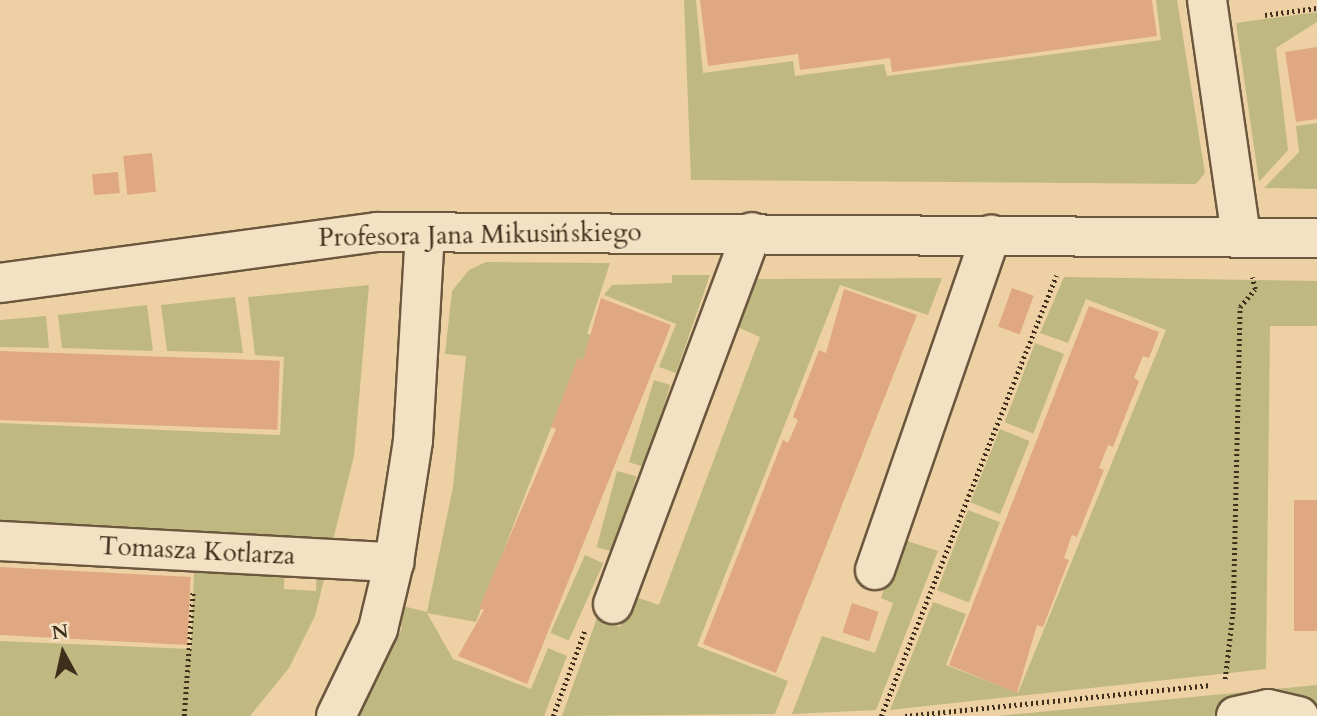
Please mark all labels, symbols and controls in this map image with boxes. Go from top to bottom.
street label: Profesora Jana Mikusińskiego [318,217,642,253]
street label: Tomasza Kotlarza [98,530,296,572]
north arrow [28,618,98,688]
text: N [50,618,70,646]

